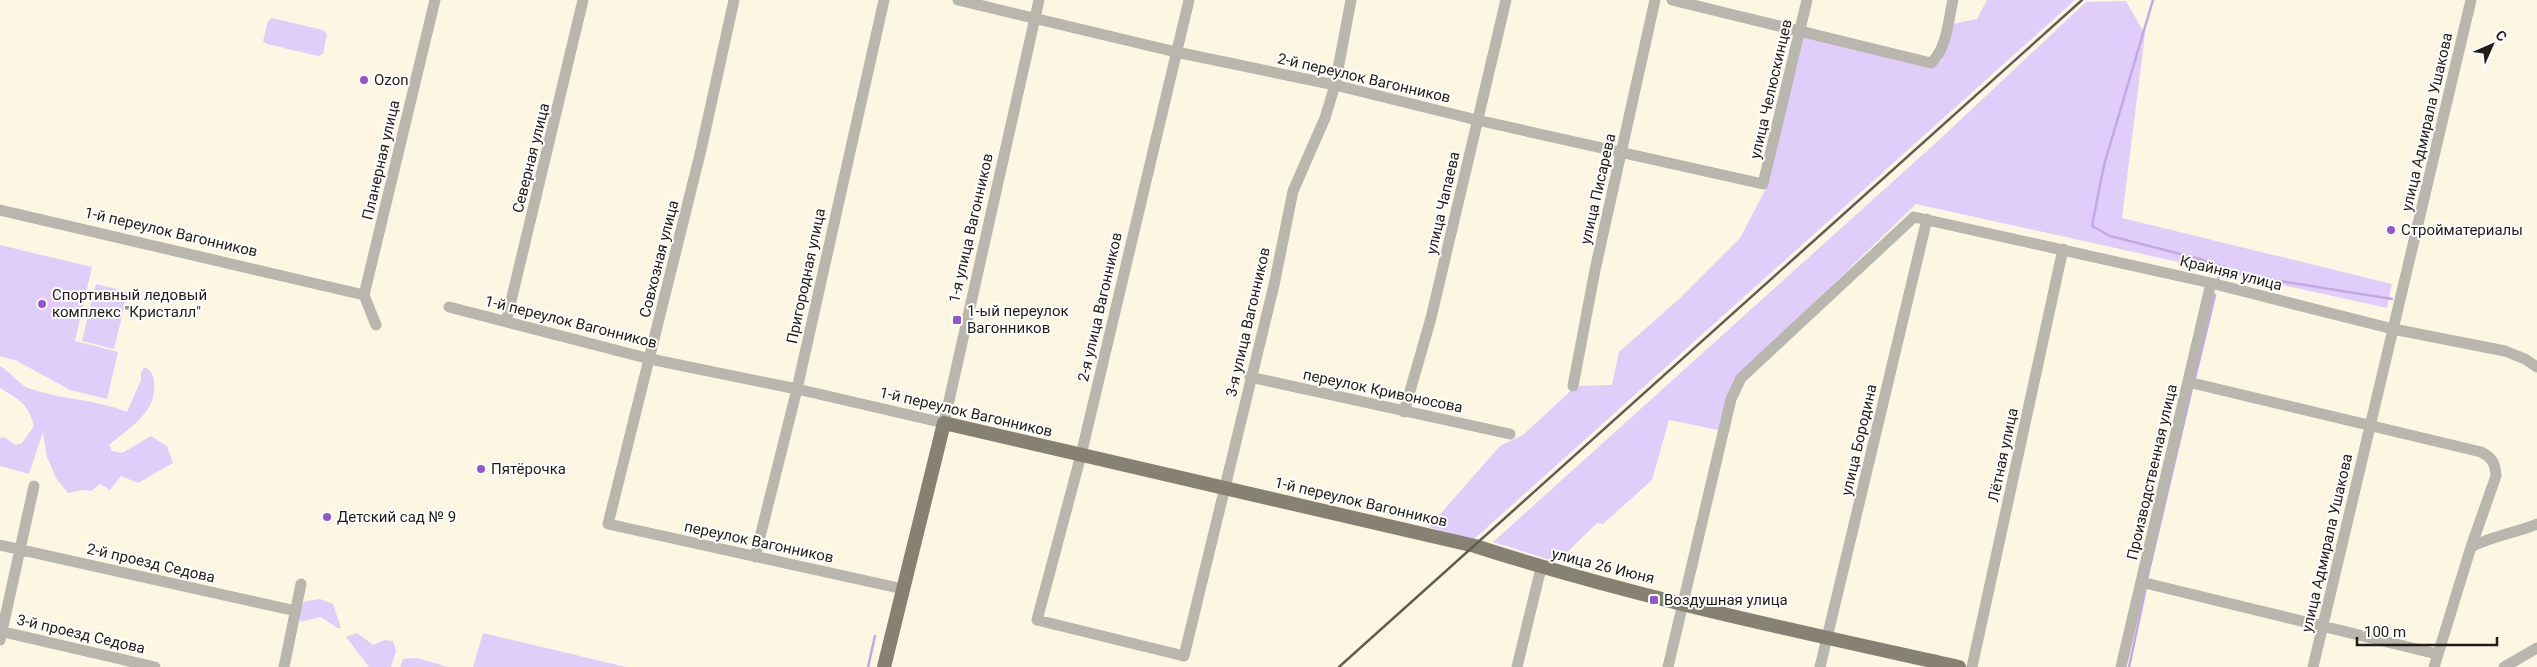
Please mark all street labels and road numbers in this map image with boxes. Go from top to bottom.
street label: улица Челюскинцев [1746,17,1796,161]
street label: улица Адмирала Ушакова [2398,31,2456,213]
street label: 2-й переулок Вагонников [1276,49,1452,107]
street label: Планерная улица [358,98,404,222]
street label: Северная улица [509,101,553,215]
street label: улица Писарева [1576,132,1620,246]
street label: улица Чапаева [1422,150,1464,256]
street label: 1-я улица Вагонников [945,152,997,304]
street label: Совхозная улица [636,198,682,320]
street label: 1-й переулок Вагонников [83,203,259,261]
street label: Пригородная улица [783,207,829,345]
street label: 2-я улица Вагонников [1074,231,1126,383]
street label: 3-я улица Вагонников [1222,246,1274,398]
street label: Крайняя улица [2178,252,2284,294]
street label: 1-й переулок Вагонников [483,292,659,352]
street label: переулок Кривоносова [1302,365,1464,417]
street label: улица Бородина [1837,382,1881,498]
street label: Производственная улица [2123,382,2181,562]
street label: 1-й переулок Вагонников [878,383,1054,441]
street label: Лётная улица [1984,406,2022,504]
street label: улица Адмирала Ушакова [2298,452,2356,634]
street label: 1-й переулок Вагонников [1273,473,1449,531]
street label: переулок Вагонников [683,517,835,567]
street label: 2-й проезд Седова [85,539,217,587]
street label: улица 26 Июня [1550,545,1656,587]
street label: 3-й проезд Седова [15,610,147,658]

